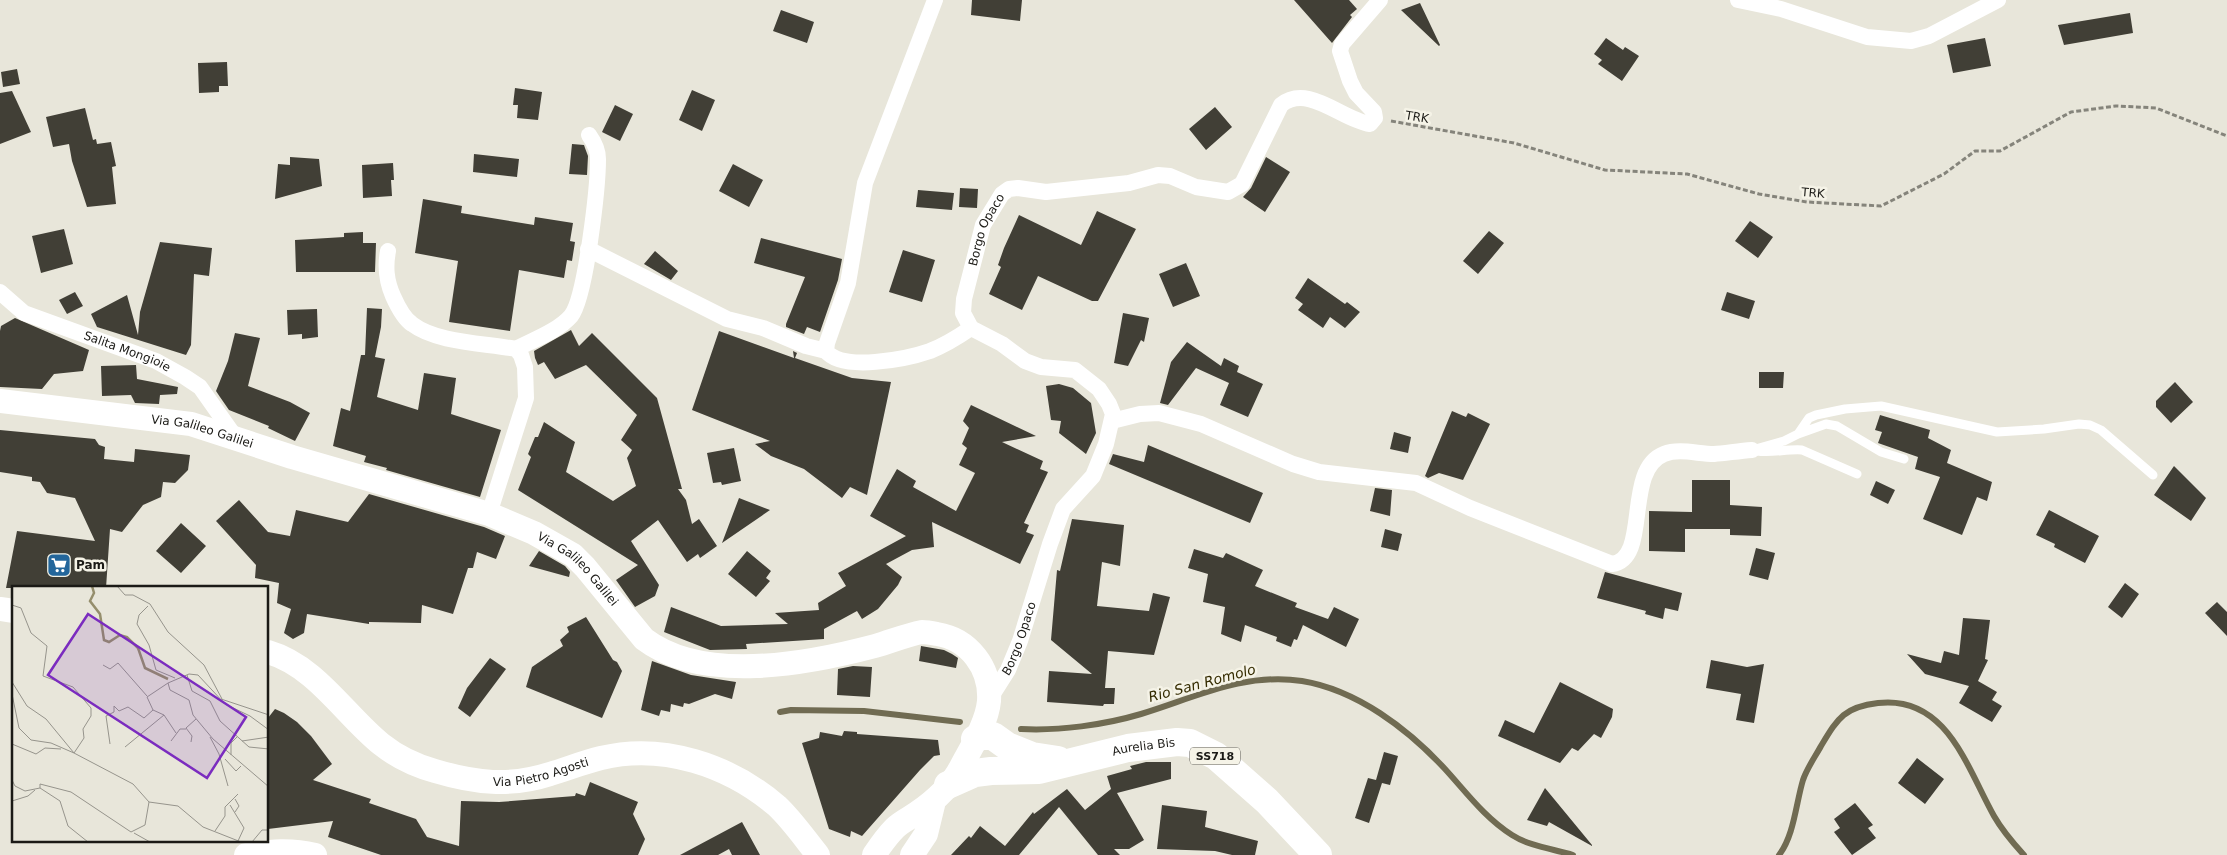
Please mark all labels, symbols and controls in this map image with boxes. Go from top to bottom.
street label: TRK [1403,108,1431,126]
street label: TRK [1800,185,1826,201]
street label: Borgo Opaco [966,191,1008,267]
street label: Salita Mongioie [82,328,173,375]
street label: Via Galileo Galilei [150,412,255,451]
street label: Via Galileo Galilei [535,529,621,609]
supermarket icon: Pam [46,552,72,578]
place label: Pam [76,558,105,572]
inset map [12,586,269,842]
street label: Borgo Opaco [999,600,1039,678]
water label: Rio San Romolo [1147,661,1257,705]
street label: Aurelia Bis [1111,735,1176,759]
road number: SS718 [1190,748,1240,764]
street label: Via Pietro Agosti [493,755,590,789]

